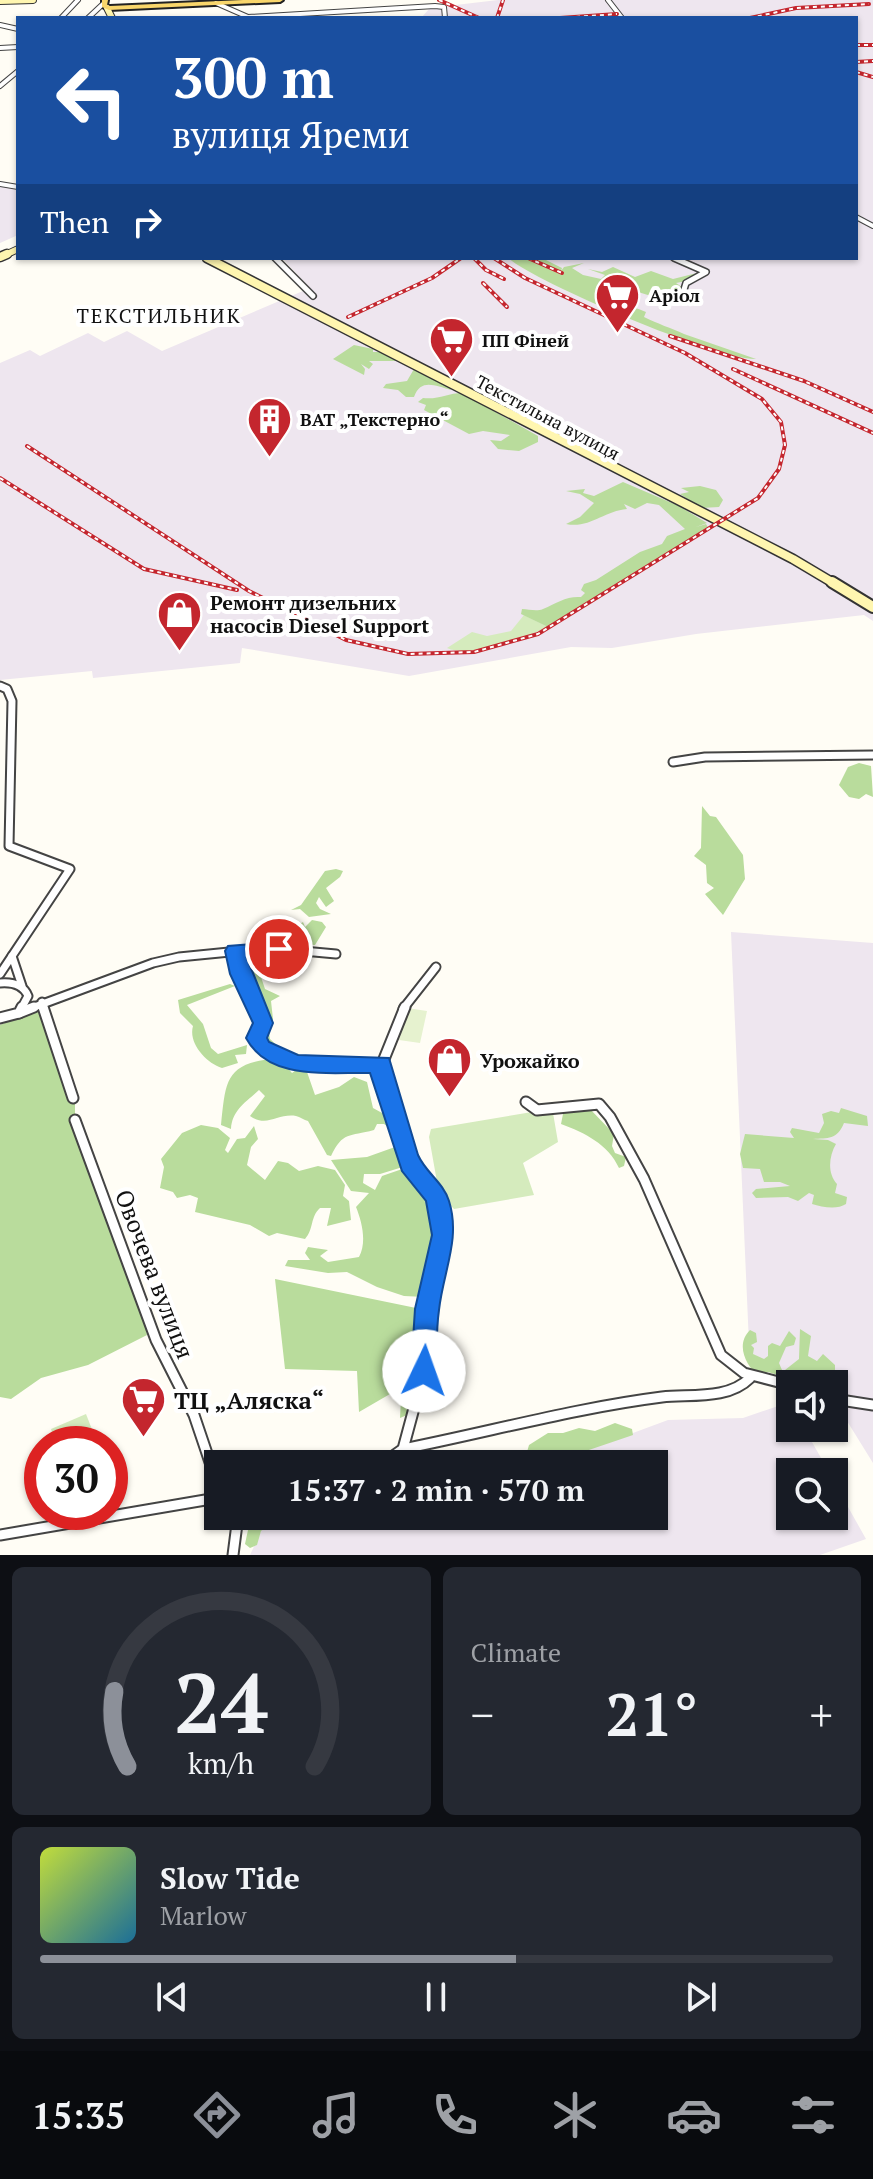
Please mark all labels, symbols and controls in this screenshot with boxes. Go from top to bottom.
text: 300 m [172,40,334,114]
icon: left [40,48,144,152]
text: вулиця Яреми [172,111,410,158]
icon: right [125,200,169,244]
text: Then [40,202,109,242]
supermarket icon: Аріол [594,271,642,334]
place label: Аріол [649,283,700,307]
district label: ТЕКСТИЛЬНИК [76,302,242,329]
supermarket icon: ПП Фіней [427,316,475,379]
place label: ПП Фіней [482,328,569,352]
street label: Текстильна вулиця [472,369,624,465]
building icon: ВАТ „Текстерно“ [245,395,293,458]
place label: ВАТ „Текстерно“ [300,407,449,431]
shop icon: Ремонт дизельних насосів Diesel Support [155,589,203,652]
place label: Ремонт дизельних насосів Diesel Support [210,589,429,639]
pin [245,915,313,983]
icon: arrive [257,927,301,971]
shop icon: Урожайко [425,1036,473,1099]
place label: Урожайко [480,1047,580,1074]
street label: Овочева вулиця [108,1185,202,1363]
position arrow [382,1329,466,1413]
map controls [776,1370,848,1530]
button: sound [776,1370,848,1442]
supermarket icon: ТЦ „Аляска“ [119,1376,167,1439]
place label: ТЦ „Аляска“ [174,1384,324,1416]
speed limit sign: 30 [24,1426,128,1530]
button: search [776,1458,848,1530]
text: 15:37 · 2 min · 570 m [288,1470,584,1510]
text: Climate [471,1635,561,1669]
text: 24 [174,1647,268,1757]
text: 21° [605,1674,698,1753]
text: − [471,1685,494,1744]
text: + [810,1685,833,1744]
text: km/h [188,1744,254,1782]
text: Slow Tide [160,1858,300,1898]
text: Marlow [160,1898,246,1932]
icon: previous [150,1975,194,2019]
icon: pause [414,1975,458,2019]
icon: next [679,1975,723,2019]
icon: directions [189,2087,245,2143]
icon: music [308,2087,364,2143]
icon: phone [427,2087,483,2143]
icon: climate [547,2087,603,2143]
icon: car [666,2087,722,2143]
icon: filters [785,2087,841,2143]
text: 15:35 [32,2092,125,2139]

